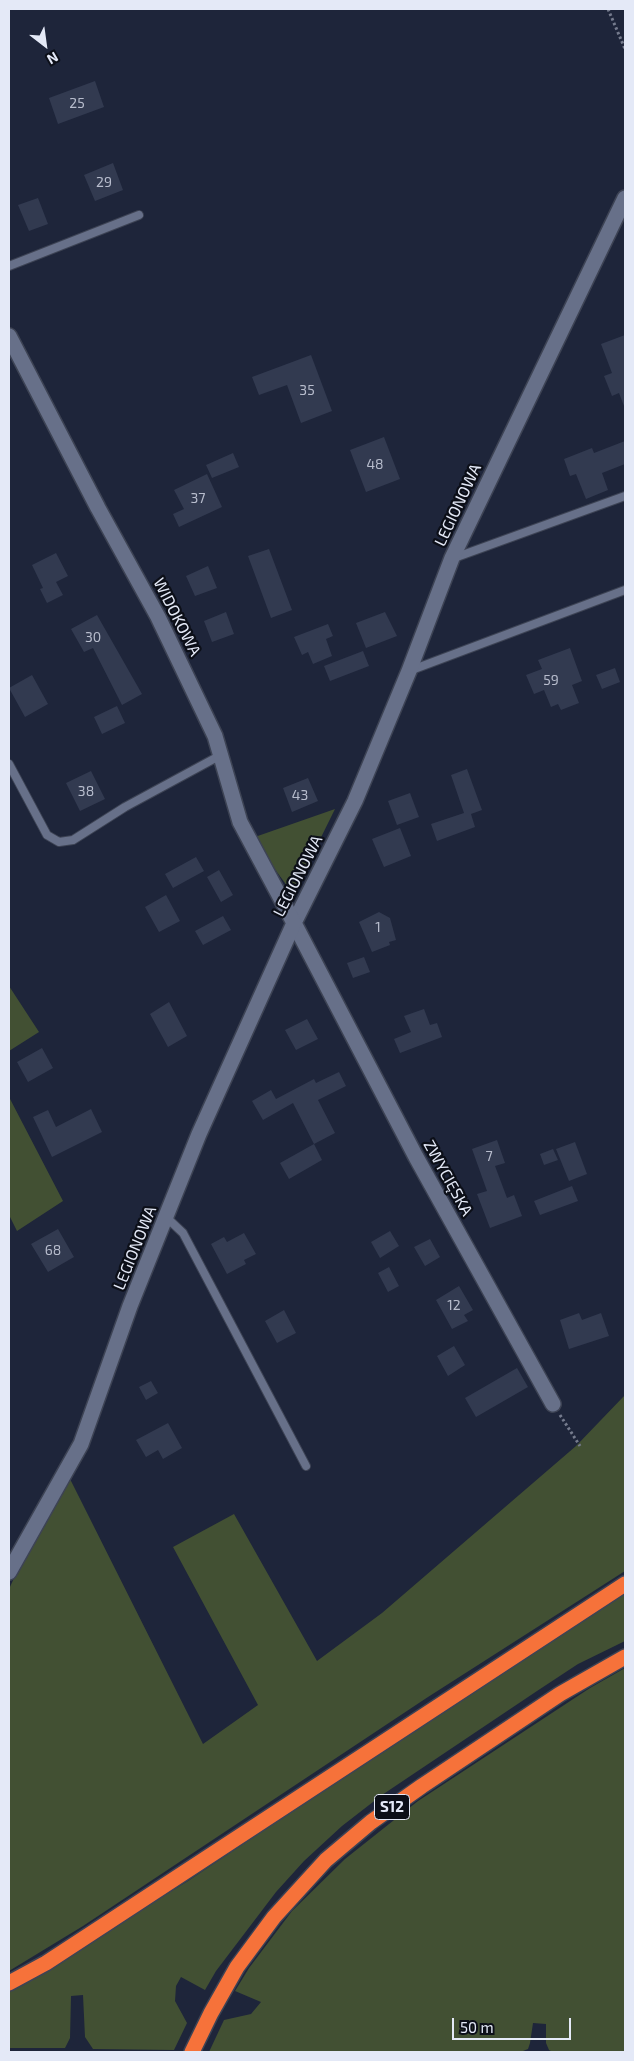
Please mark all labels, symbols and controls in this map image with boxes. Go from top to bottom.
north arrow [20,20,70,70]
text: N [44,49,61,68]
house number: 25 [69,95,85,111]
house number: 29 [96,174,112,190]
house number: 35 [299,382,315,398]
house number: 48 [366,456,384,472]
street label: LEGIONOWA [431,461,485,549]
house number: 37 [191,490,205,506]
street label: WIDOKOWA [149,575,205,659]
house number: 30 [85,629,101,645]
house number: 59 [543,672,559,688]
house number: 38 [78,783,94,799]
house number: 43 [292,787,308,803]
street label: LEGIONOWA [269,832,327,920]
house number: 1 [375,919,381,935]
street label: ZWYCIĘSKA [419,1137,477,1219]
house number: 7 [485,1148,493,1164]
street label: LEGIONOWA [109,1203,161,1293]
house number: 68 [45,1242,61,1258]
house number: 12 [447,1297,461,1313]
road number: S12 [374,1794,410,1820]
scale bar [454,2008,573,2040]
text: 50 m [460,2018,494,2036]

